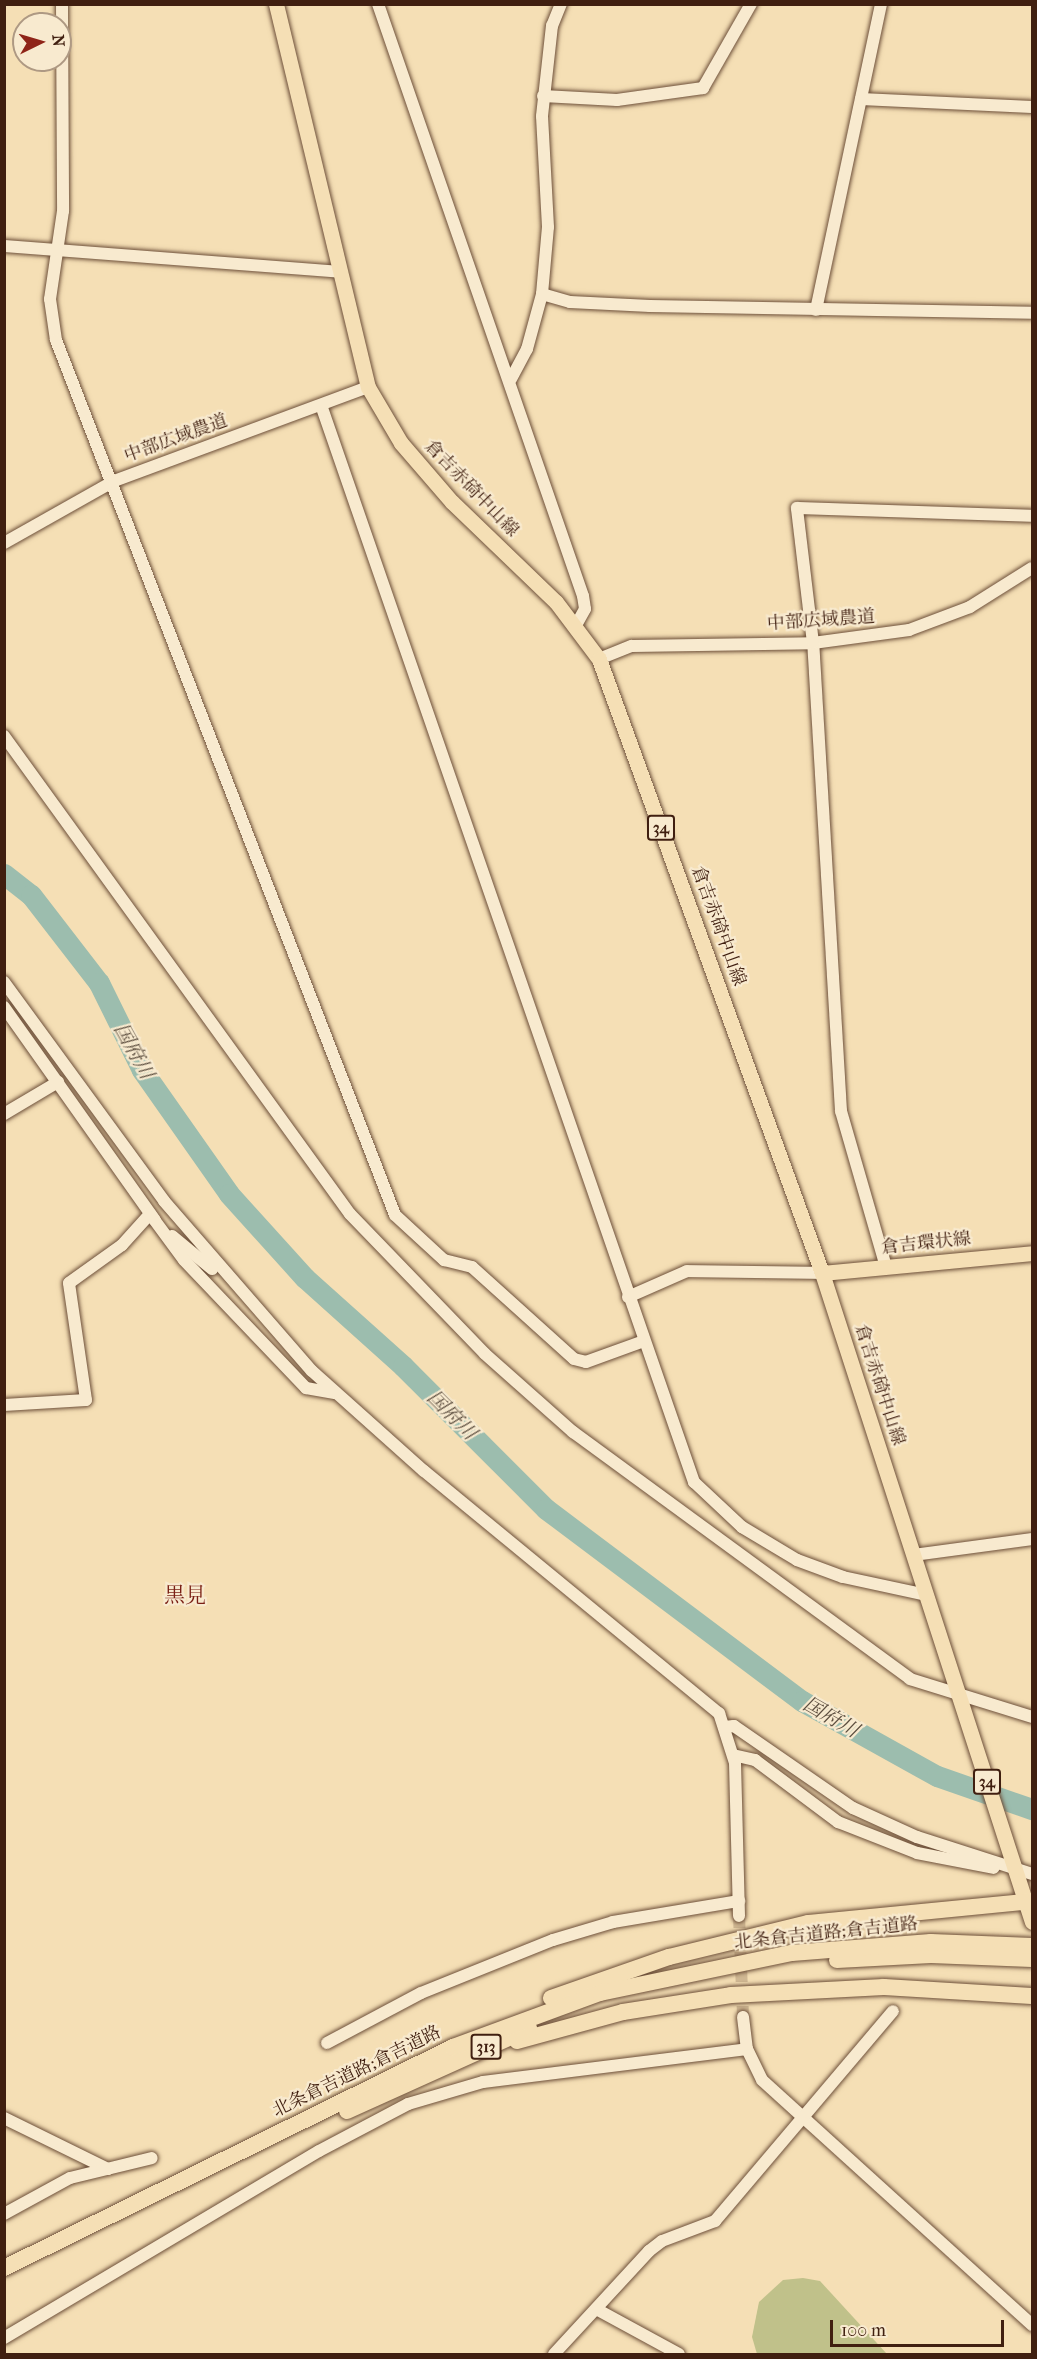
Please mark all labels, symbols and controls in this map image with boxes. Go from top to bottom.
north arrow [12,12,72,72]
text: N [48,34,68,47]
street label: 中部広域農道 [122,410,230,468]
street label: 倉吉赤碕中山線 [419,436,523,542]
street label: 中部広域農道 [766,606,876,636]
road number: 34 [646,815,676,841]
street label: 倉吉赤碕中山線 [686,863,750,989]
water label: 国府川 [109,1019,159,1083]
street label: 倉吉環状線 [880,1229,972,1259]
street label: 倉吉赤碕中山線 [849,1322,909,1448]
water label: 国府川 [422,1385,482,1445]
district label: 黒見 [164,1582,206,1608]
water label: 国府川 [799,1692,863,1742]
road number: 34 [972,1769,1002,1795]
street label: 北条倉吉道路;倉吉道路 [733,1914,919,1954]
street label: 北条倉吉道路;倉吉道路 [269,2022,445,2122]
road number: 313 [470,2034,502,2060]
scale bar [833,2308,1007,2346]
text: 100 m [841,2320,886,2341]

